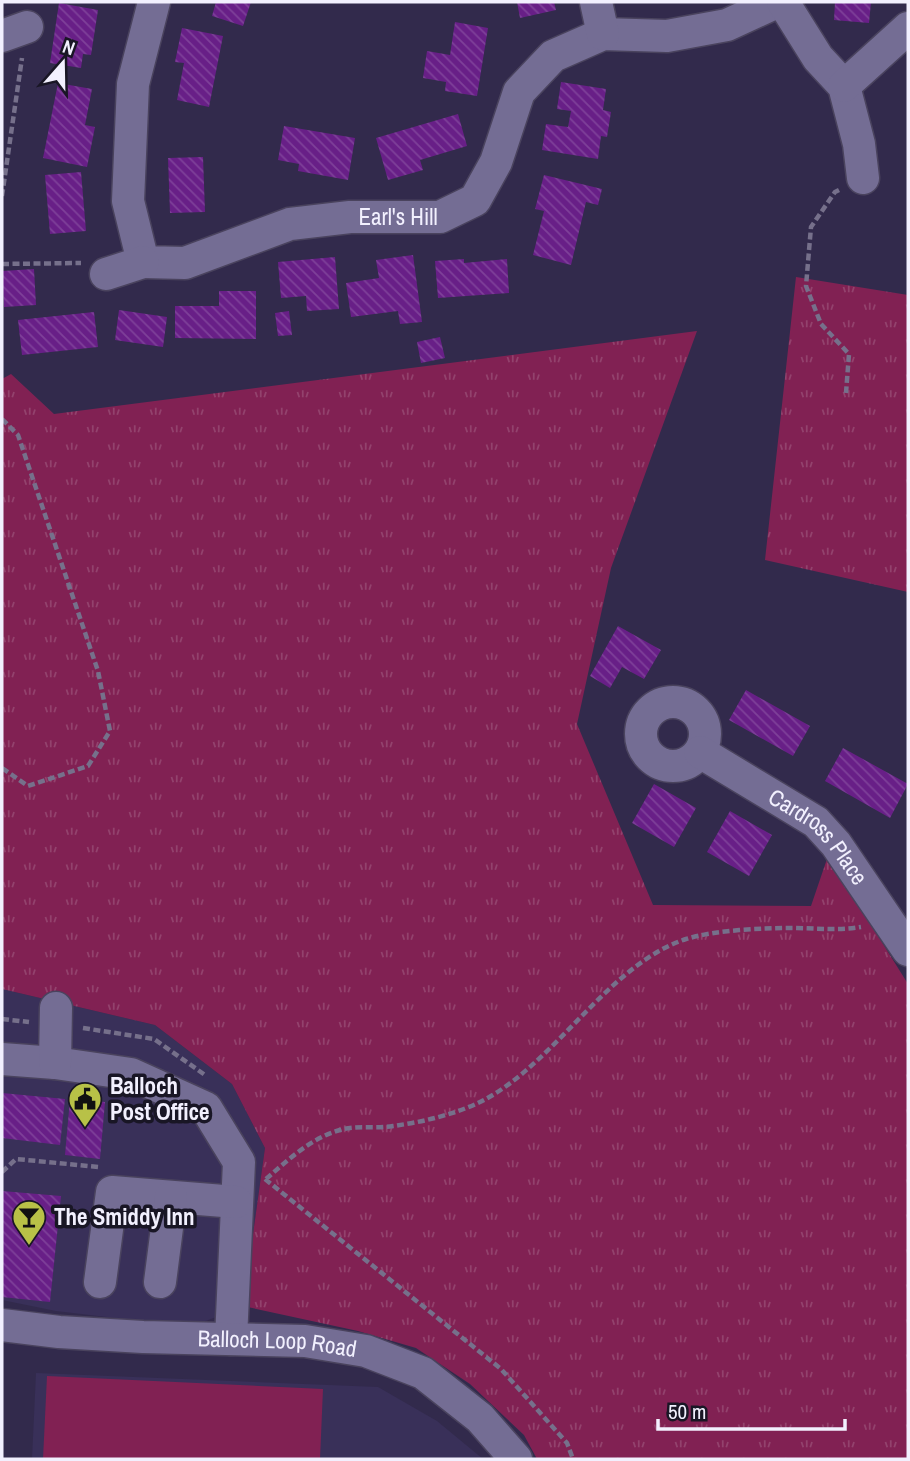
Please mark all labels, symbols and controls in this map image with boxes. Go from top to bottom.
north arrow [28,28,98,98]
text: N [59,33,79,61]
street label: Earl's Hill [358,201,438,232]
street label: Cardross Place [763,781,875,891]
place label: Balloch Post Office [110,1070,210,1127]
public building icon: Balloch Post Office [66,1080,104,1129]
bar icon: The Smiddy Inn [10,1198,48,1247]
place label: The Smiddy Inn [54,1201,194,1232]
street label: Balloch Loop Road [197,1322,359,1364]
scale bar [658,1388,845,1432]
text: 50 m [668,1397,706,1426]

